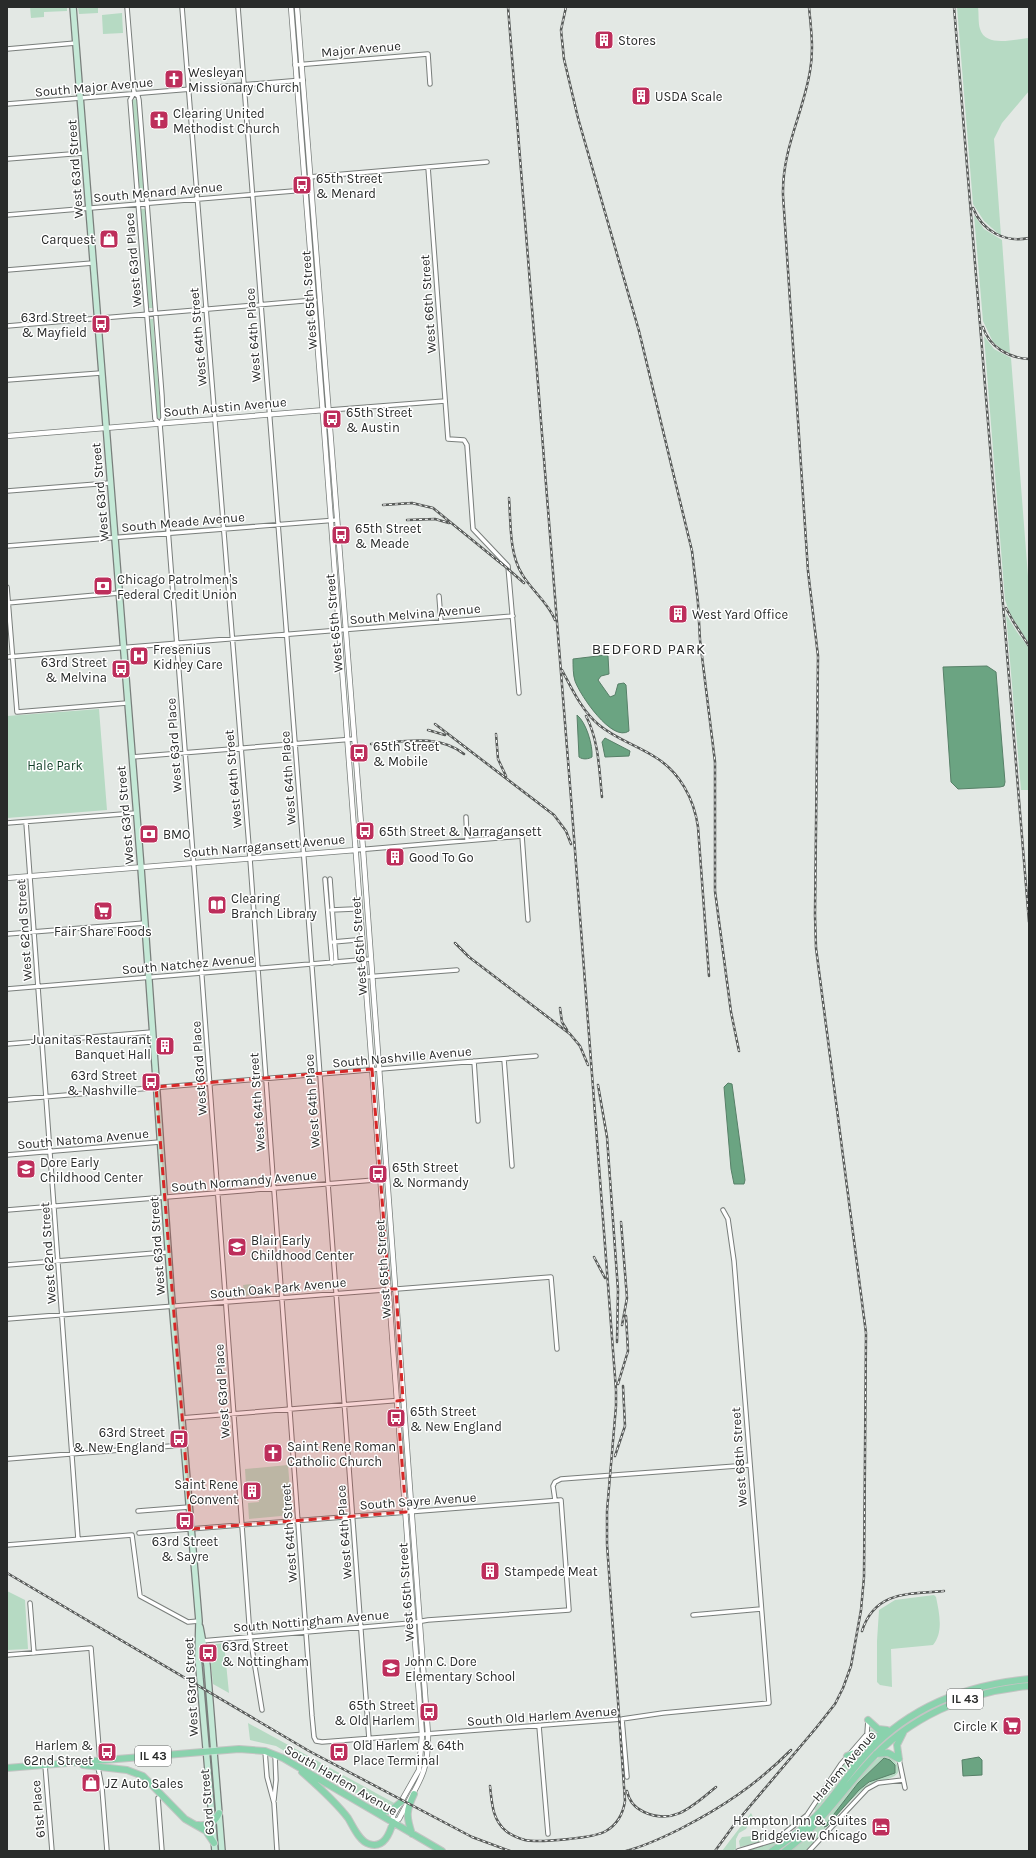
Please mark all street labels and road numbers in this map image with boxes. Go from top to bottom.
street label: Major Avenue [321,38,402,60]
street label: South Major Avenue [34,74,154,100]
street label: West 63rd Street [64,119,86,219]
street label: South Menard Avenue [93,179,224,205]
street label: West 63rd Place [121,212,145,308]
street label: West 65th Street [298,250,320,350]
street label: West 66th Street [417,254,439,354]
street label: West 64th Street [186,287,210,387]
street label: West 64th Place [242,287,264,383]
street label: South Austin Avenue [163,394,287,420]
street label: West 63rd Street [88,442,112,542]
street label: South Meade Avenue [121,509,246,535]
street label: West 65th Street [322,573,346,673]
street label: South Melvina Avenue [349,601,481,627]
street label: West 63rd Place [163,697,185,793]
street label: West 64th Street [221,729,245,829]
street label: West 64th Place [277,730,299,826]
street label: West 63rd Street [113,765,137,865]
street label: South Narragansett Avenue [182,831,346,861]
street label: West 62nd Street [13,879,35,981]
street label: West 65th Street [348,896,370,996]
street label: South Natchez Avenue [121,951,255,977]
street label: West 63rd Place [188,1020,210,1116]
street label: South Nashville Avenue [332,1043,473,1071]
street label: West 64th Street [246,1052,268,1152]
street label: West 64th Place [301,1053,323,1149]
street label: South Natoma Avenue [17,1126,150,1152]
street label: South Normandy Avenue [171,1167,318,1195]
street label: West 63rd Street [146,1196,168,1296]
street label: West 62nd Street [37,1202,59,1304]
street label: West 65th Street [372,1219,394,1319]
street label: South Oak Park Avenue [209,1275,347,1301]
street label: West 63rd Place [211,1343,233,1439]
street label: West 68th Street [728,1407,750,1507]
street label: West 64th Street [278,1483,300,1583]
street label: West 64th Place [333,1484,355,1580]
street label: South Sayre Avenue [359,1489,477,1513]
street label: West 65th Street [395,1542,417,1642]
street label: South Nottingham Avenue [232,1607,390,1635]
street label: West 63rd Street [181,1637,201,1737]
road number: IL 43 [947,1689,983,1709]
street label: South Old Harlem Avenue [466,1703,618,1729]
street label: Harlem Avenue [809,1727,879,1804]
street label: South Harlem Avenue [282,1742,400,1819]
road number: IL 43 [135,1746,171,1766]
street label: 63rd Street [197,1768,217,1836]
street label: 61st Place [28,1779,48,1839]

